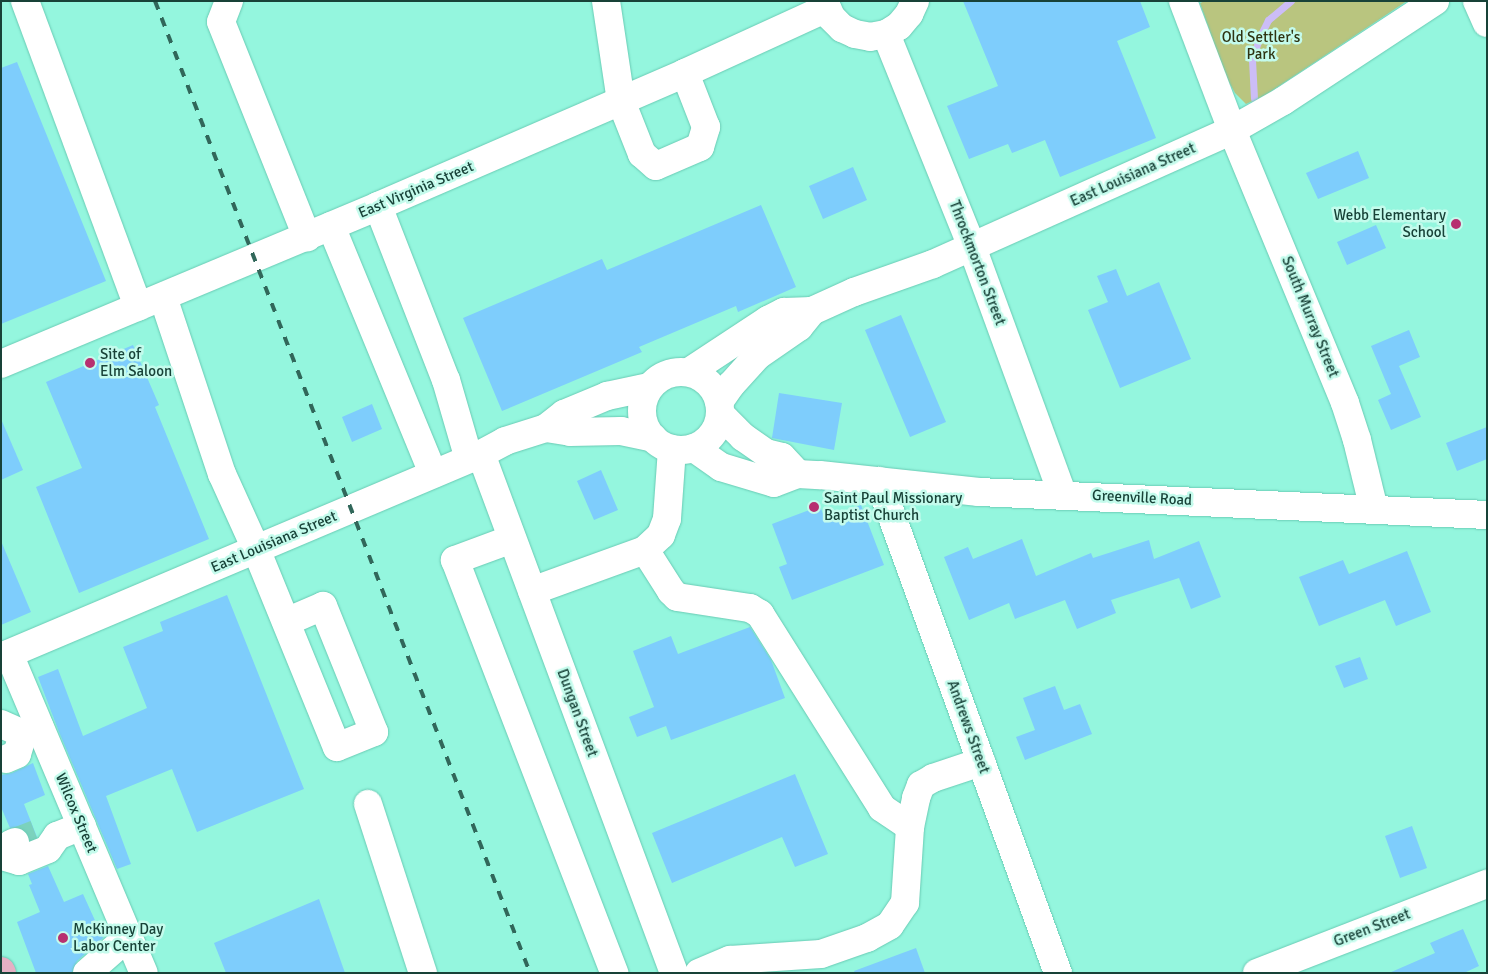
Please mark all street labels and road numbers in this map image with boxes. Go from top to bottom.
street label: East Louisiana Street [1068,139,1198,211]
street label: East Virginia Street [356,158,476,222]
street label: Throckmorton Street [945,198,1009,328]
street label: South Murray Street [1277,254,1343,380]
street label: Greenville Road [1092,486,1192,510]
street label: East Louisiana Street [208,507,340,577]
street label: Dungan Street [553,667,601,759]
street label: Andrews Street [943,678,993,776]
street label: Wilcox Street [51,770,101,856]
street label: Green Street [1331,905,1413,951]

